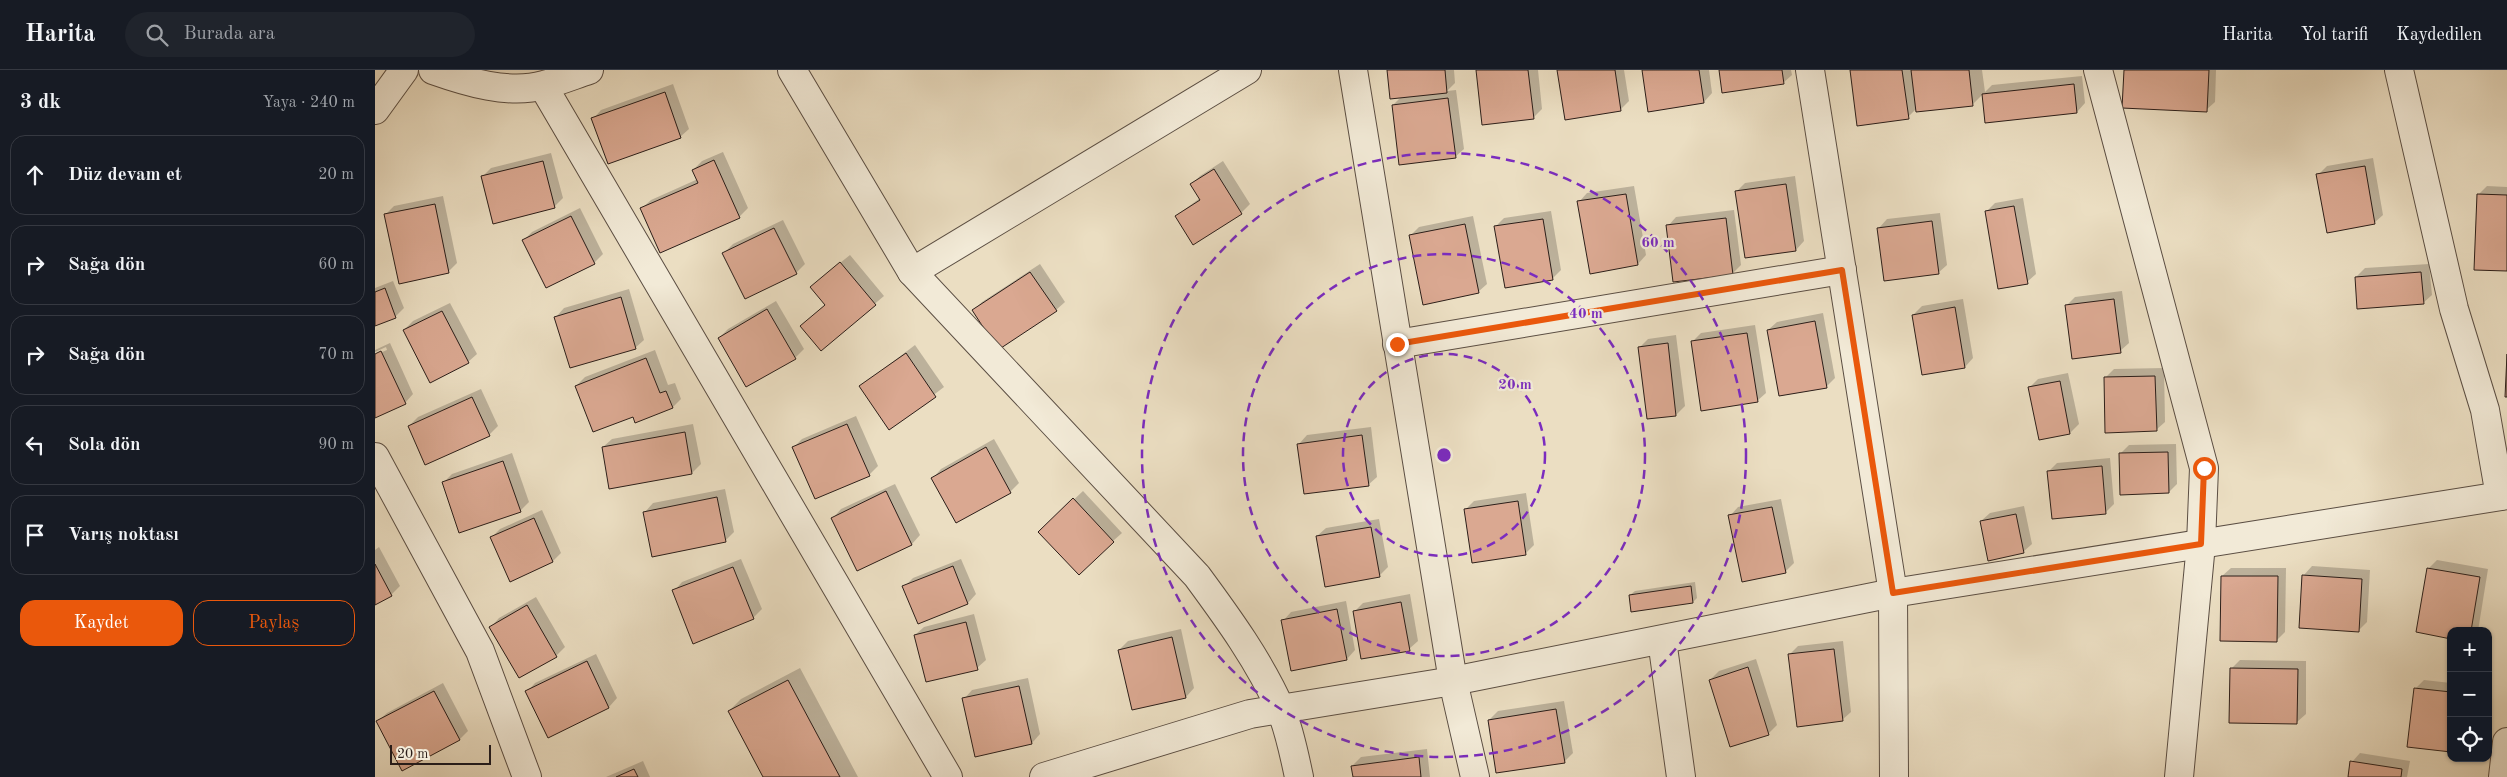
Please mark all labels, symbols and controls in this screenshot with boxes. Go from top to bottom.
search box [125,12,475,57]
icon: search [143,21,171,49]
text: Harita [25,23,95,47]
text: Burada ara [183,25,275,44]
text: Harita [2222,26,2273,44]
text: Yol tarifi [2301,26,2368,44]
text: Kaydedilen [2396,26,2482,44]
text: 3 dk [20,92,61,113]
text: Yaya · 240 m [262,95,355,111]
icon: ahead [21,161,49,189]
text: Düz devam et [68,166,182,185]
text: 20 m [318,167,354,183]
text: 60 m [1641,236,1675,251]
icon: right [21,251,49,279]
text: Sağa dön [68,256,145,275]
text: 60 m [318,257,354,273]
text: 40 m [1569,307,1603,322]
route end [1386,333,1409,356]
icon: right [21,341,49,369]
text: Sağa dön [68,346,145,365]
text: 70 m [318,347,354,363]
text: 20 m [1498,378,1532,393]
icon: left [21,431,49,459]
text: Sola dön [68,436,141,455]
text: 90 m [318,437,354,453]
centre of rings [1435,446,1453,464]
route start [2193,457,2216,480]
icon: arrive [21,521,49,549]
text: Varış noktası [68,526,179,545]
button: Kaydet [20,600,183,646]
button: Paylaş [193,600,355,646]
map controls [2447,627,2492,762]
button: + [2447,627,2492,672]
button: − [2447,672,2492,717]
button: locate [2447,717,2492,762]
scale bar [390,742,491,765]
text: 20 m [397,747,428,761]

